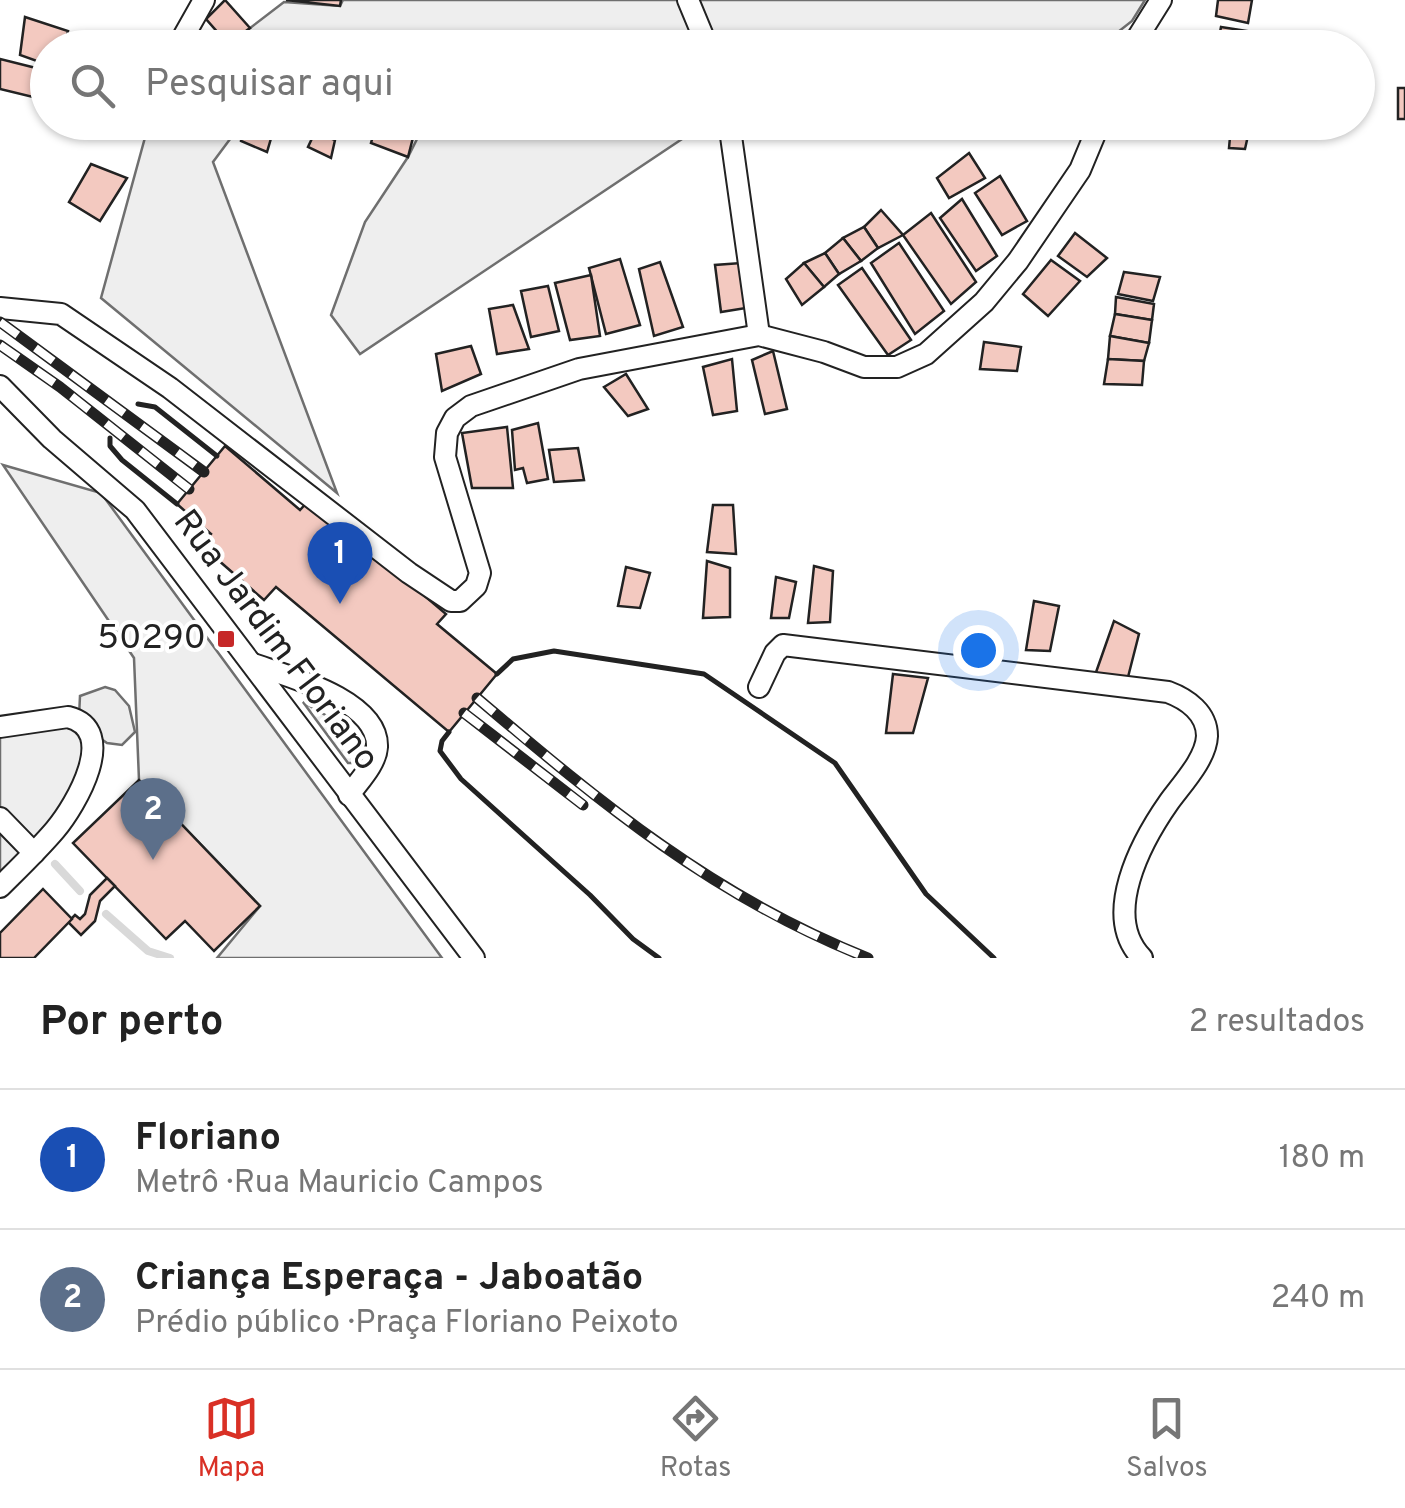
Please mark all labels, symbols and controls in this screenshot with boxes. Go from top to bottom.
search box [30,30,1375,140]
icon: search [65,58,120,113]
text: Pesquisar aqui [145,61,394,110]
street label: Rua Jardim Floriano [162,502,388,780]
pin: 1 [308,522,372,604]
place label: 50290 [97,617,206,661]
your location [953,625,1004,676]
marker: 50290 [215,628,237,650]
pin: 2 [120,778,186,860]
text: Por perto [40,997,224,1050]
text: 2 resultados [1189,1003,1365,1043]
text: Floriano [135,1115,281,1164]
text: 1 [66,1139,79,1179]
text: 180 m [1279,1139,1365,1179]
text: Metrô · Rua Mauricio Campos [135,1164,544,1204]
text: Criança Esperaça - Jaboatão [135,1255,643,1304]
text: 2 [63,1279,82,1319]
text: 240 m [1271,1279,1365,1319]
text: Prédio público · Praça Floriano Peixoto [135,1304,679,1344]
tab: Mapa [197,1391,265,1487]
tab: Rotas [660,1391,731,1487]
tab: Salvos [1126,1391,1208,1487]

